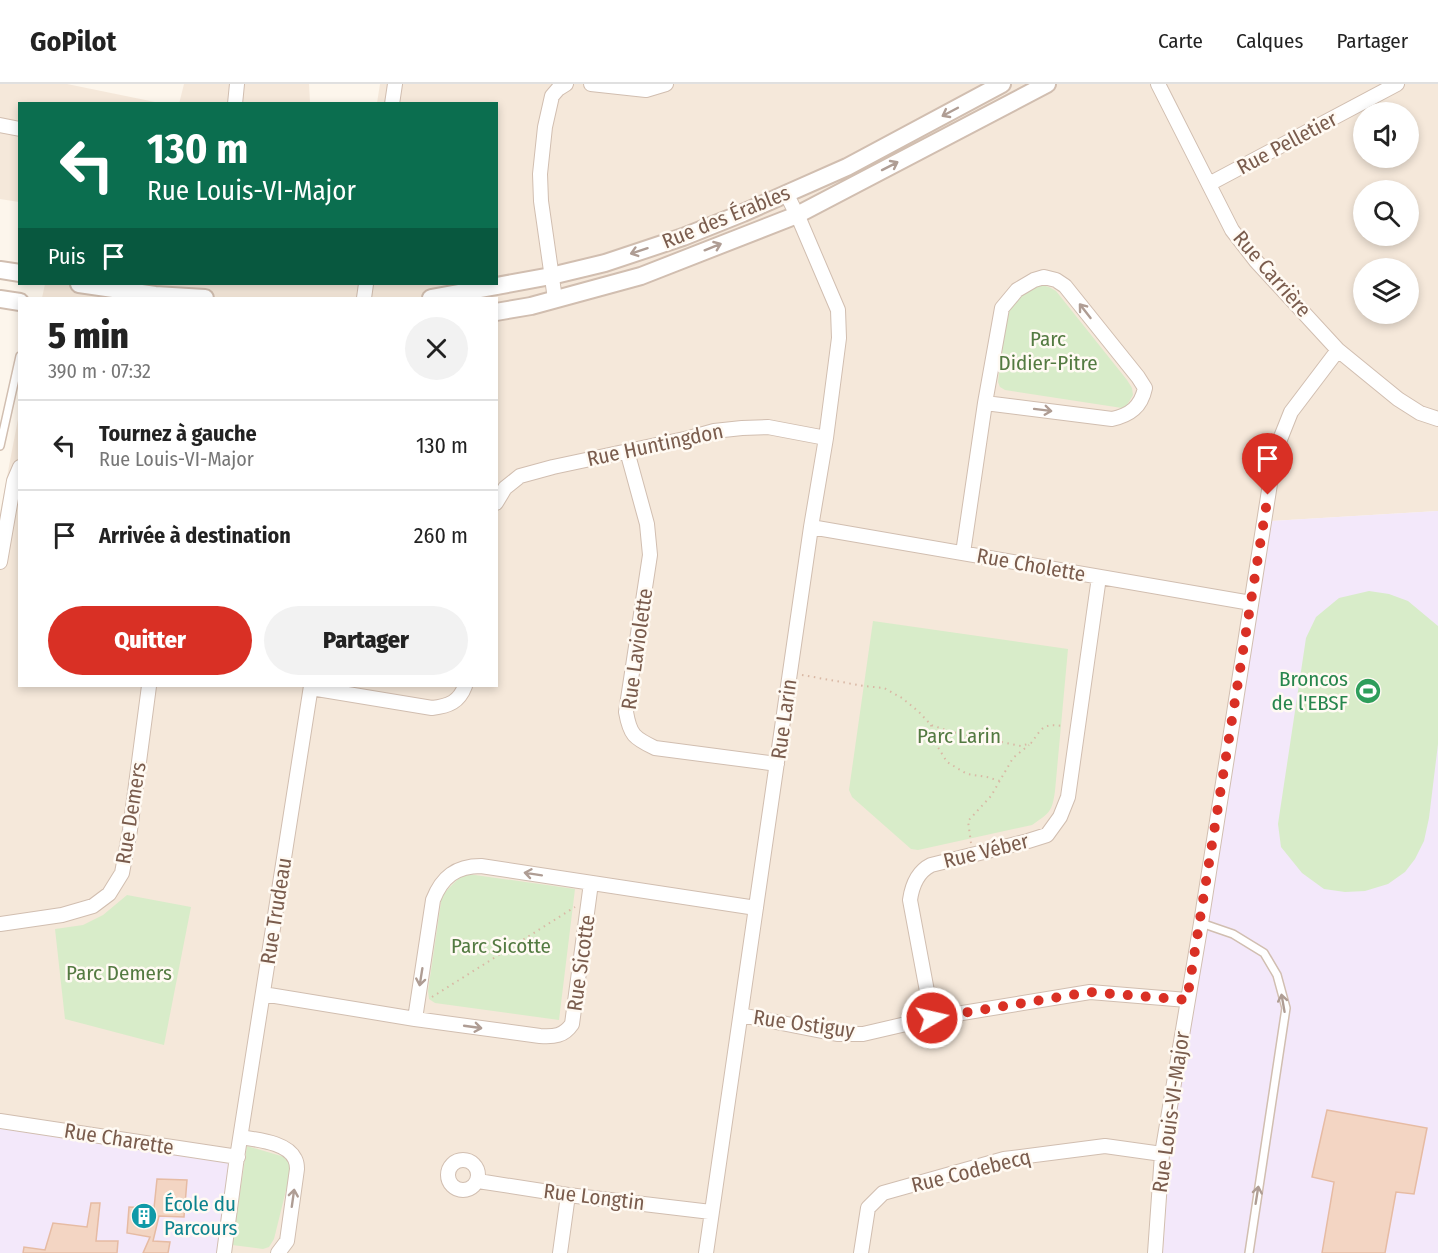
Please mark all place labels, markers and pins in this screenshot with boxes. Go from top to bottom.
pin [1242,433,1293,495]
place label: Broncos de l'EBSF [1271,666,1348,716]
sports icon: Broncos de l'EBSF [1353,676,1383,706]
place label: École du Parcours [164,1191,238,1241]
building icon: École du Parcours [129,1201,159,1231]

